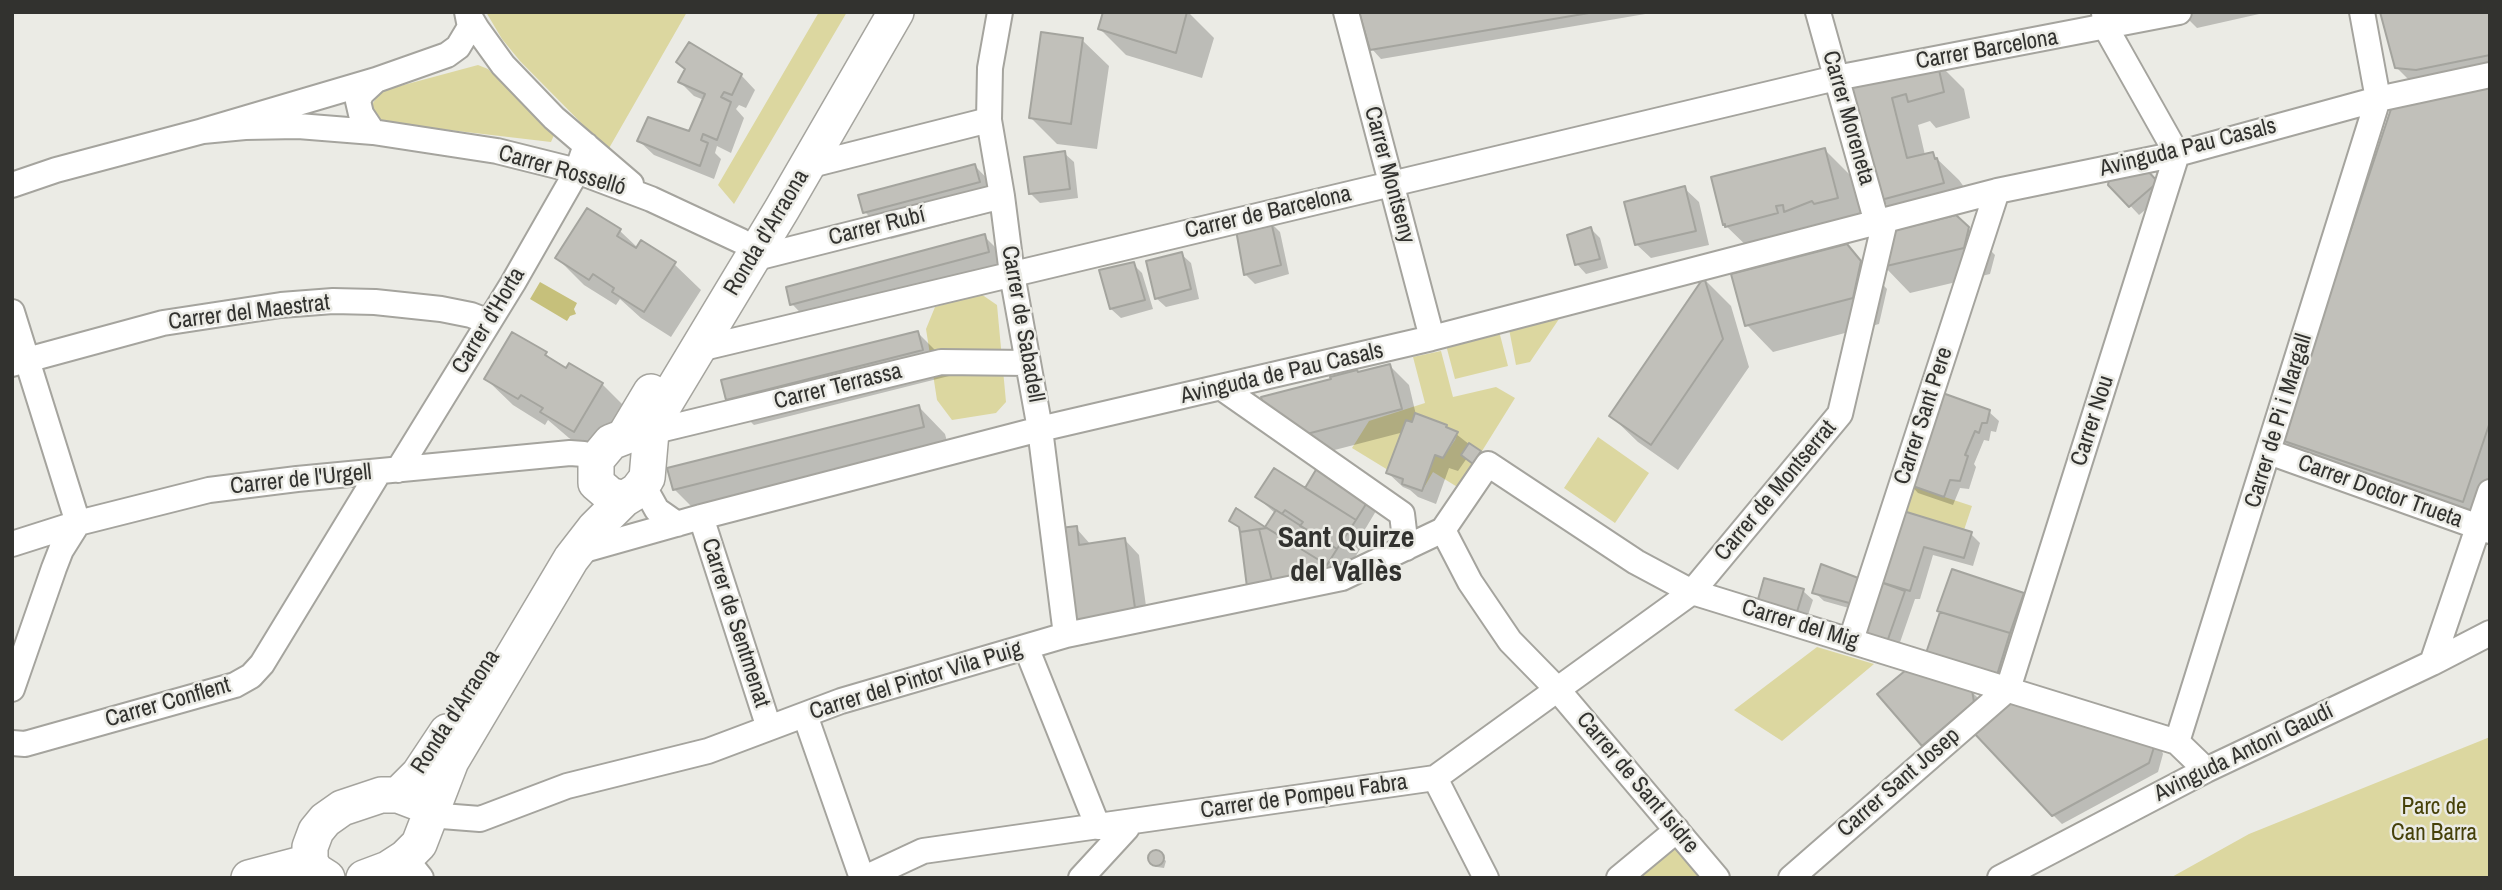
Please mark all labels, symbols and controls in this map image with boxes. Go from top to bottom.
street label: Carrer Barcelona [1914,24,2060,76]
street label: Carrer Moreneta [1816,48,1880,188]
street label: Carrer Montseny [1357,104,1421,246]
street label: Avinguda Pau Casals [2097,113,2279,183]
street label: Carrer Rosselló [495,140,629,202]
street label: Ronda d'Arraona [719,165,815,301]
street label: Carrer de Barcelona [1182,180,1354,246]
street label: Carrer Rubí [826,202,928,252]
street label: Carrer de Sabadell [995,244,1049,404]
street label: Carrer d'Horta [447,263,531,379]
street label: Carrer del Maestrat [167,289,331,337]
street label: Carrer de Pi i Margall [2239,331,2319,511]
street label: Avinguda de Pau Casals [1178,337,1386,411]
street label: Carrer Sant Pere [1889,344,1959,488]
street label: Carrer Terrassa [771,358,905,416]
street label: Carrer Nou [2065,372,2121,470]
street label: Carrer de Montserrat [1709,415,1843,567]
street label: Carrer Doctor Trueta [2294,449,2466,535]
street label: Carrer de l'Urgell [229,459,373,501]
district label: Sant Quirze del Vallès [1278,521,1414,592]
street label: Carrer de Sentmenat [695,535,775,711]
street label: Carrer del Mig [1738,594,1862,656]
street label: Carrer del Pintor Vila Puig [806,636,1026,726]
street label: Ronda d'Arraona [406,645,506,779]
street label: Carrer Conflent [102,672,234,734]
street label: Avinguda Antoni Gaudí [2150,698,2338,808]
street label: Carrer de Sant Isidre [1570,707,1704,859]
street label: Carrer Sant Josep [1832,722,1966,844]
street label: Carrer de Pompeu Fabra [1199,769,1409,825]
park label: Parc de Can Barra [2391,794,2477,848]

